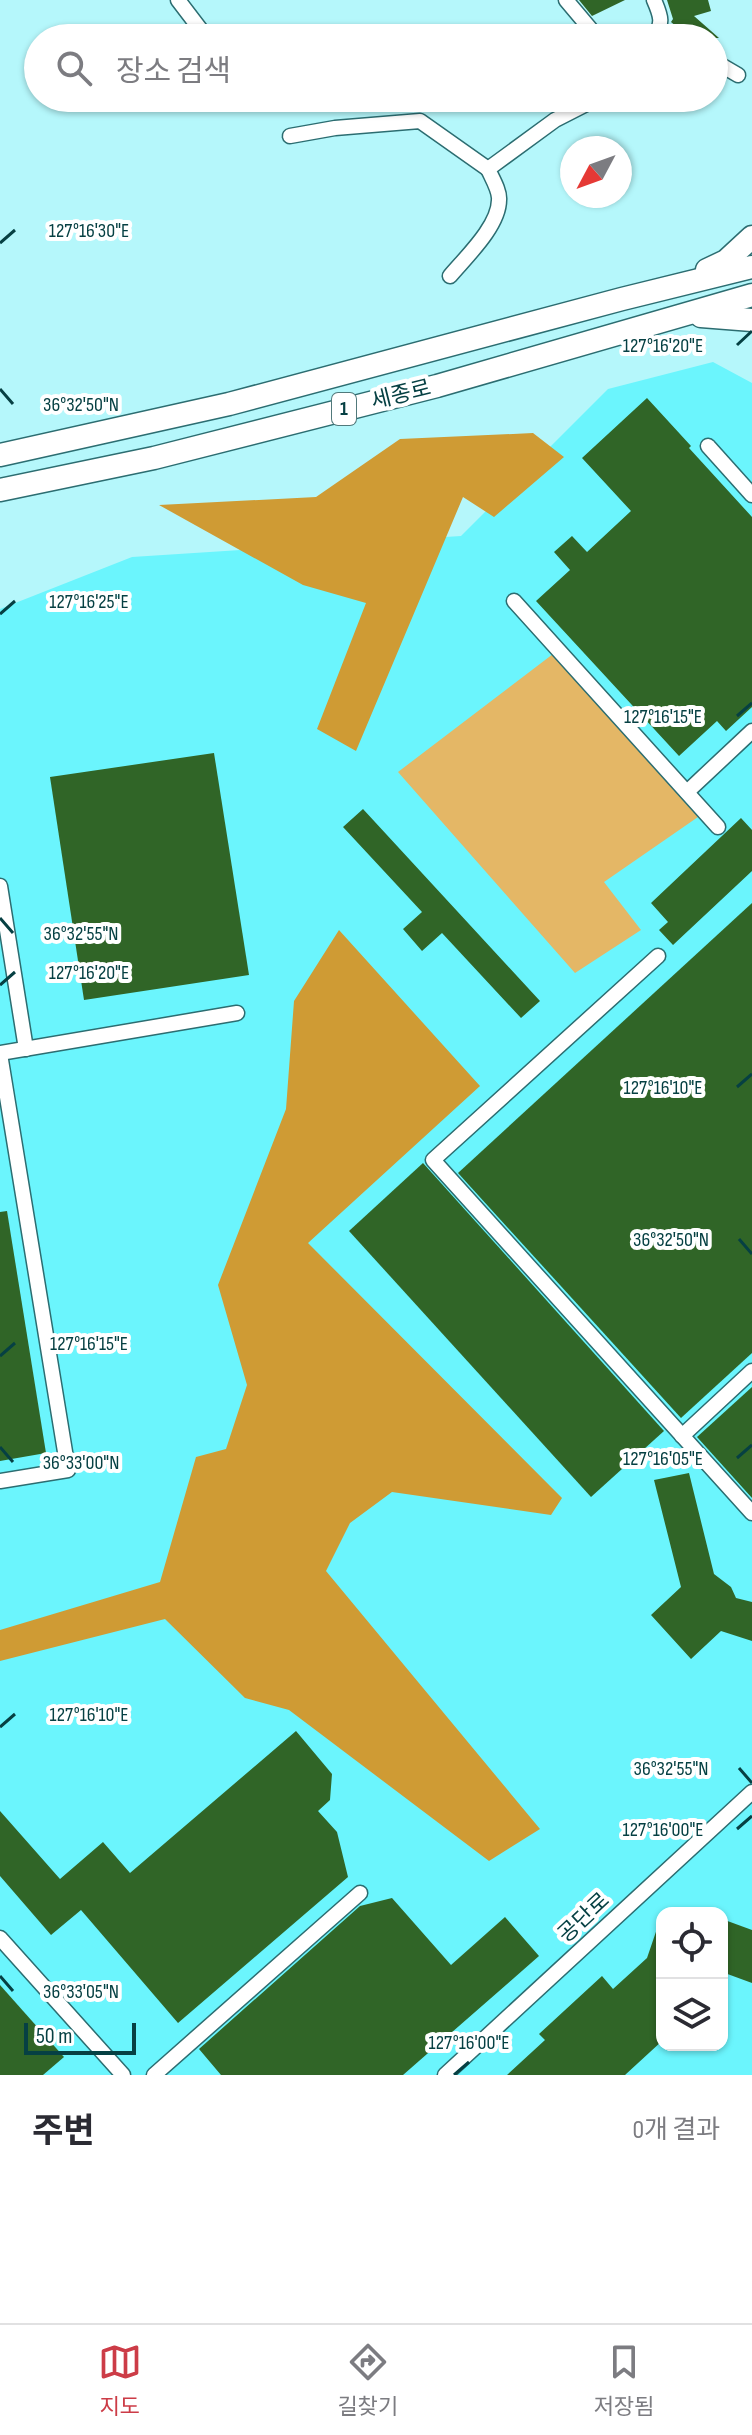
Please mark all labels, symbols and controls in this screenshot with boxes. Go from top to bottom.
search box [24,24,728,112]
icon: search [52,46,96,90]
text: 장소 검색 [116,54,231,90]
north arrow [560,136,632,208]
text: 127°16'30"E [49,219,129,243]
text: 127°16'20"E [623,334,703,358]
street label: 세종로 [368,375,434,415]
text: 36°32'50"N [43,393,119,417]
road number: 1 [332,393,356,425]
text: 127°16'25"E [49,590,129,614]
text: 127°16'15"E [624,705,702,729]
text: 36°32'55"N [44,922,118,946]
text: 127°16'20"E [49,961,129,985]
text: 127°16'10"E [623,1076,703,1100]
text: 36°32'50"N [633,1228,709,1252]
text: 127°16'15"E [50,1332,128,1356]
text: 127°16'05"E [623,1447,703,1471]
text: 36°33'00"N [43,1451,119,1475]
text: 127°16'10"E [49,1703,129,1727]
text: 36°32'55"N [634,1757,708,1781]
text: 127°16'00"E [623,1818,704,1842]
street label: 공단로 [553,1887,615,1949]
map controls [656,1907,728,2051]
button: locate [656,1907,728,1979]
button: layers [656,1979,728,2051]
text: 36°33'05"N [43,1980,119,2004]
scale bar [24,2019,136,2055]
text: 50 m [36,2023,72,2050]
text: 127°16'00"E [429,2031,510,2055]
text: 주변 [32,2111,95,2152]
text: 0개 결과 [633,2115,720,2146]
tab: 지도 [98,2340,142,2421]
tab: 길찾기 [337,2340,398,2421]
tab: 저장됨 [593,2340,654,2421]

